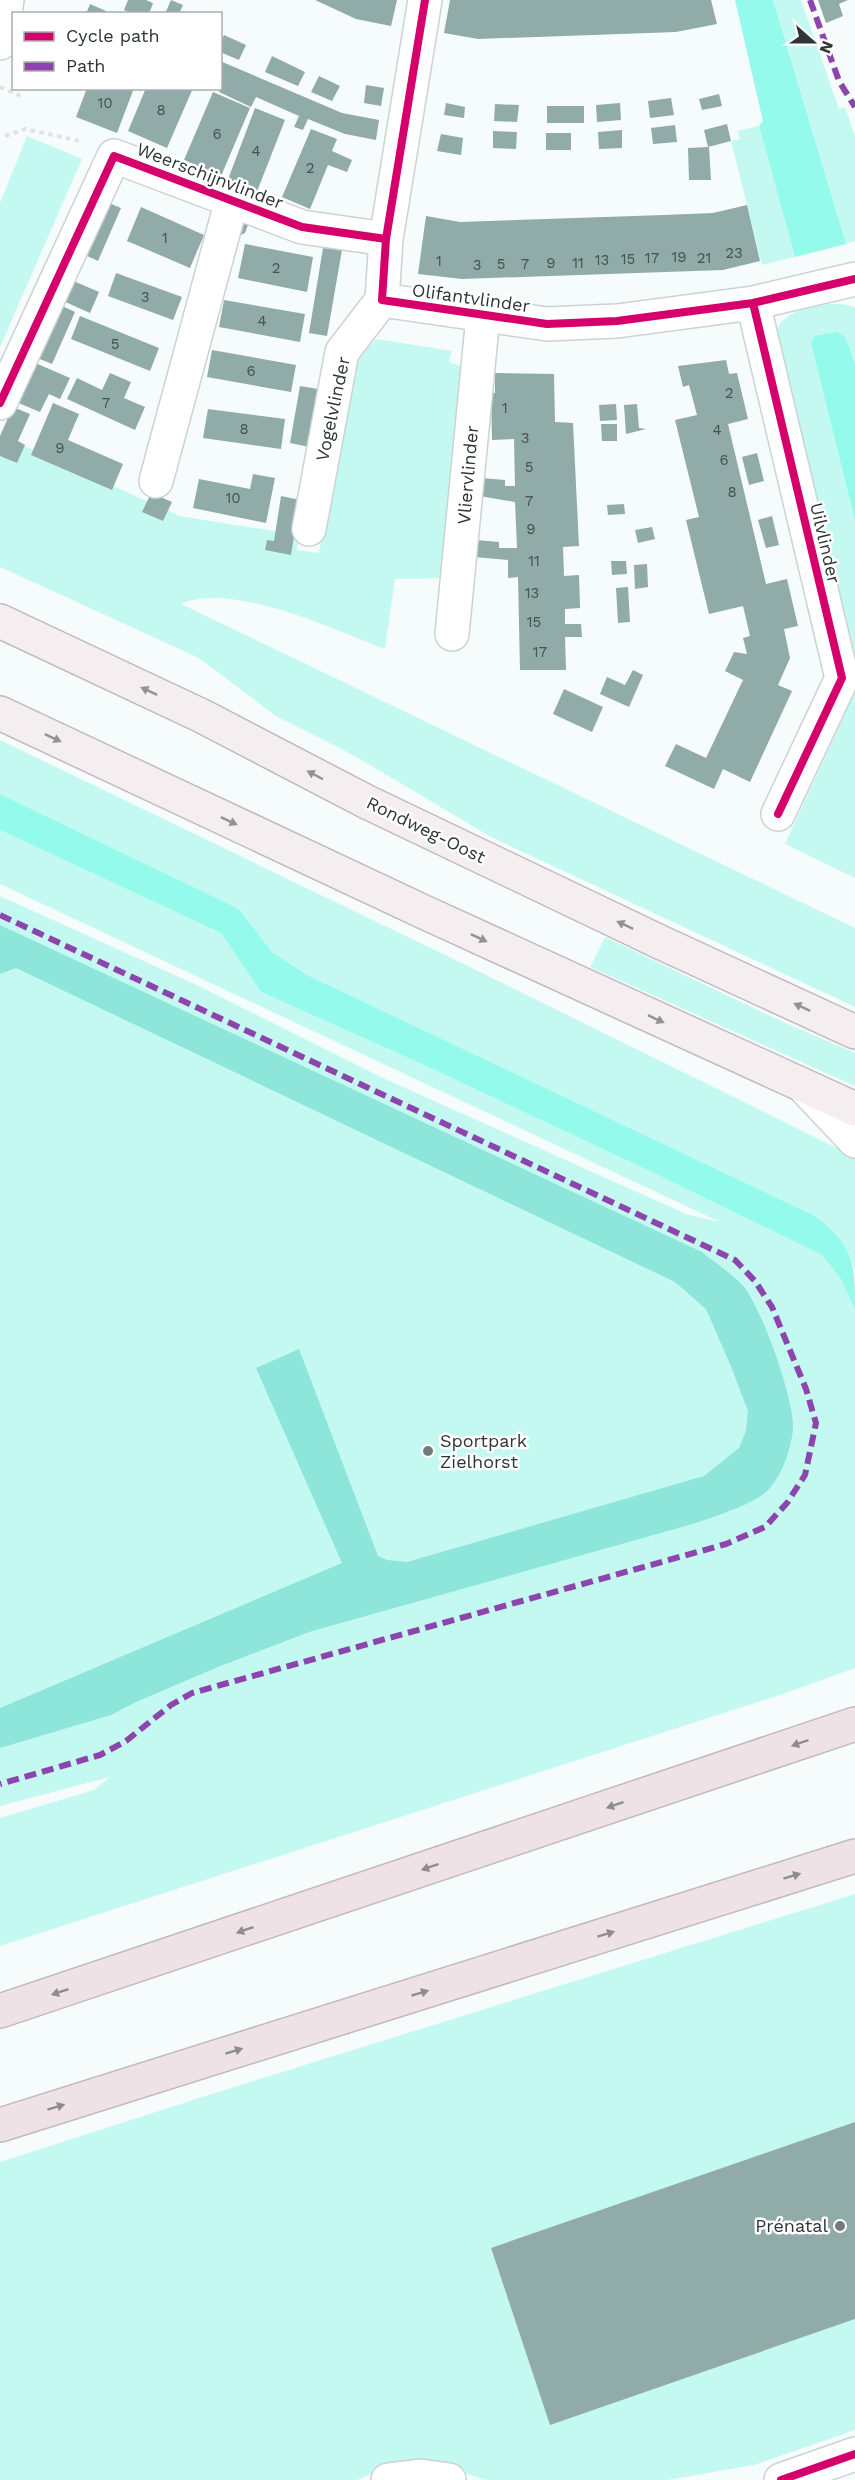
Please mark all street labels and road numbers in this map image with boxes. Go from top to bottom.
street label: Weerschijnvlinder [134,138,286,213]
street label: Olifantvlinder [411,279,531,316]
street label: Vogelvlinder [311,355,354,463]
street label: Vliervlinder [453,424,482,525]
street label: Uilvlinder [806,500,845,585]
street label: Rondweg-Oost [363,792,490,868]

